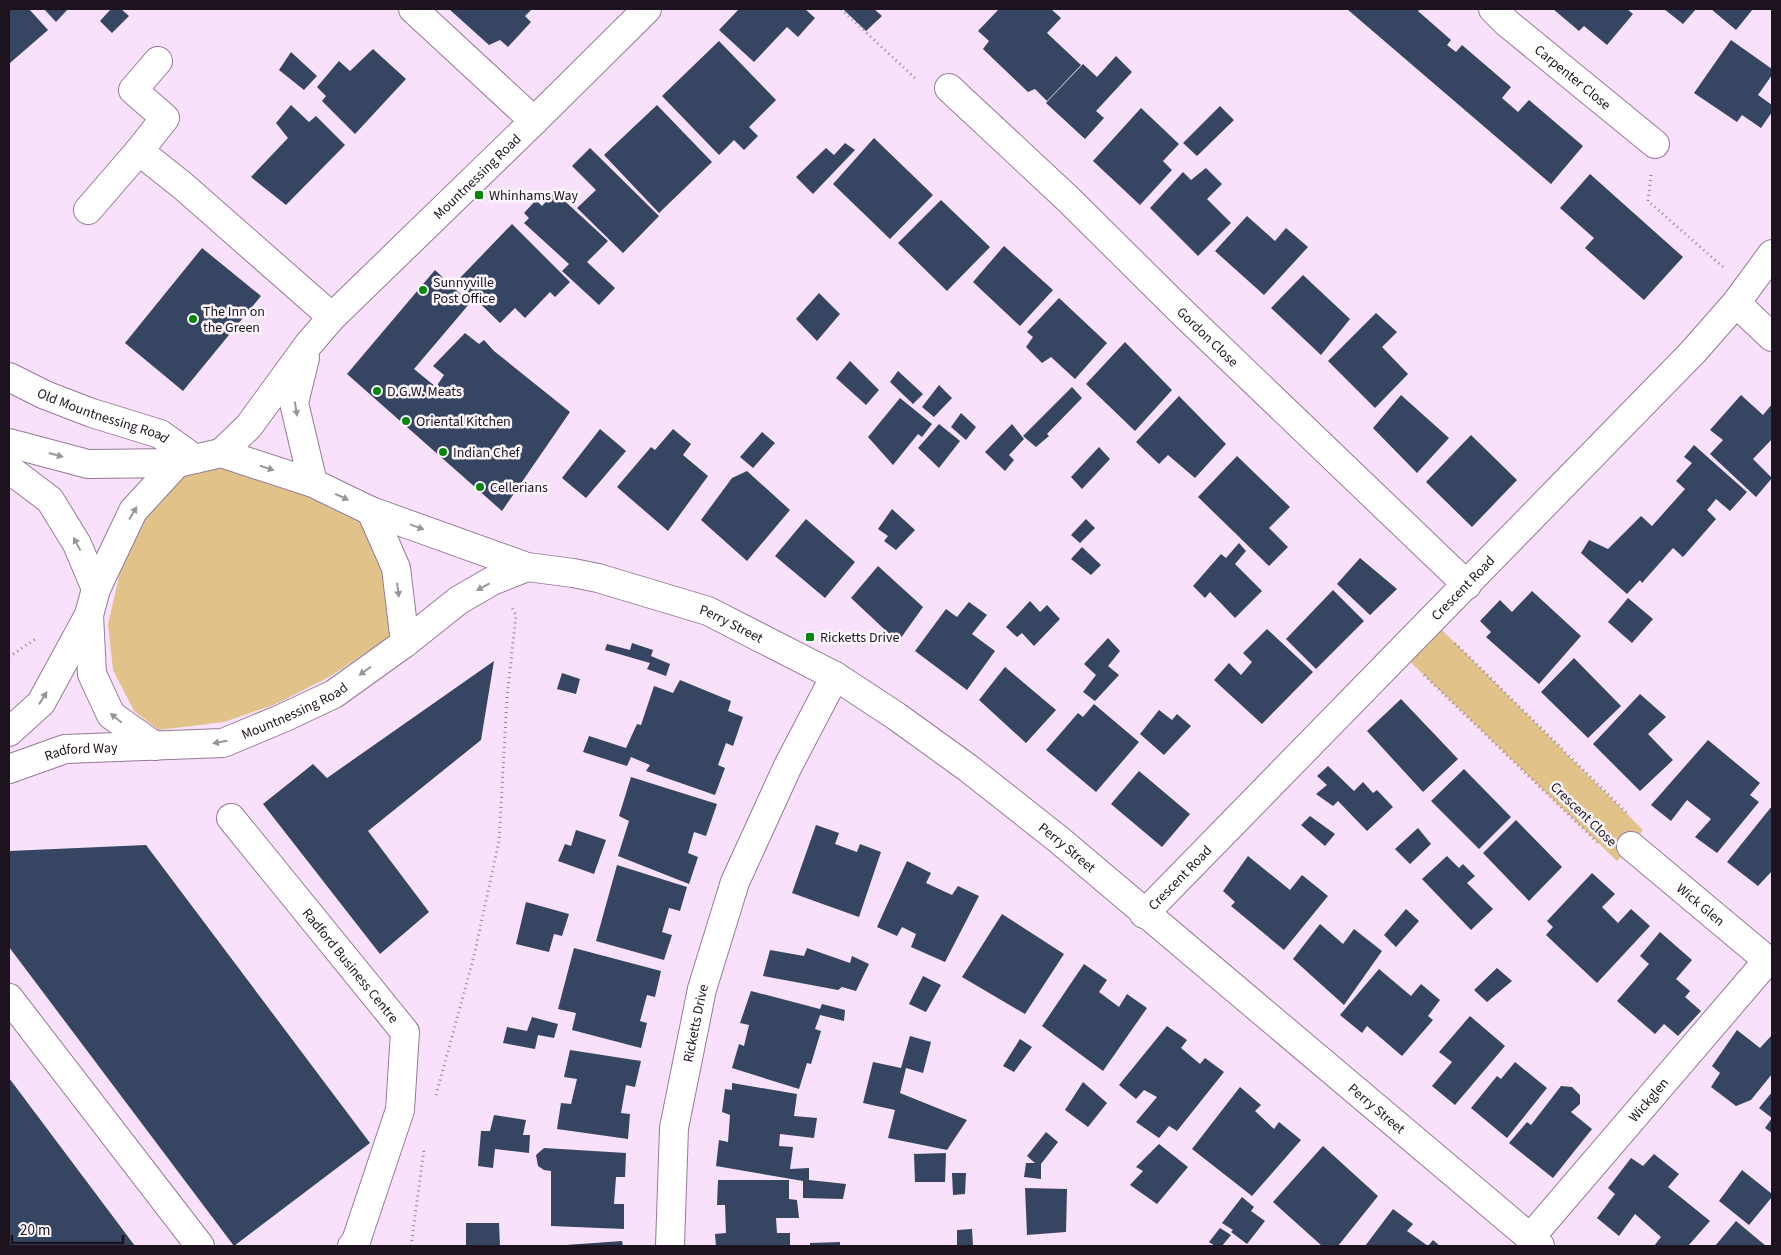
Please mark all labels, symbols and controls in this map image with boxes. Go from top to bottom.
street label: Carpenter Close [1530,40,1615,115]
street label: Mountnessing Road [429,130,526,224]
place label: Whinhams Way [489,186,578,206]
marker: Whinhams Way [473,189,485,201]
place label: Sunnyville Post Office [433,273,495,309]
marker: Sunnyville Post Office [417,284,429,296]
place label: The Inn on the Green [203,302,265,338]
street label: Gordon Close [1172,303,1243,372]
marker: The Inn on the Green [187,313,199,325]
place label: D.G.W. Meats [387,382,462,402]
street label: Old Mountnessing Road [33,384,173,449]
marker: D.G.W. Meats [371,385,383,397]
one-way arrow [292,401,300,417]
place label: Oriental Kitchen [416,412,511,432]
marker: Oriental Kitchen [400,415,412,427]
place label: Indian Chef [453,443,521,463]
marker: Indian Chef [437,446,449,458]
one-way arrow [48,452,63,460]
one-way arrow [260,465,275,473]
place label: Cellerians [490,478,548,498]
marker: Cellerians [474,481,486,493]
one-way arrow [335,493,349,501]
one-way arrow [128,507,137,520]
one-way arrow [410,523,425,531]
one-way arrow [73,537,81,551]
street label: Crescent Road [1427,552,1500,626]
one-way arrow [394,582,402,598]
one-way arrow [476,582,490,591]
street label: Perry Street [697,600,767,649]
place label: Ricketts Drive [820,628,899,648]
marker: Ricketts Drive [804,631,816,643]
one-way arrow [359,666,372,677]
street label: Mountnessing Road [239,678,352,745]
one-way arrow [39,691,48,705]
one-way arrow [109,712,122,723]
street label: Radford Way [42,738,118,767]
one-way arrow [212,738,228,746]
street label: Crescent Close [1546,778,1621,852]
street label: Perry Street [1034,818,1100,878]
street label: Crescent Road [1144,841,1217,915]
street label: Wick Glen [1672,879,1729,931]
street label: Radford Business Centre [297,904,403,1028]
street label: Ricketts Drive [678,982,714,1064]
street label: Wickglen [1624,1074,1674,1127]
street label: Perry Street [1343,1079,1409,1139]
scale bar [12,1212,124,1244]
text: 20 m [20,1220,50,1241]

